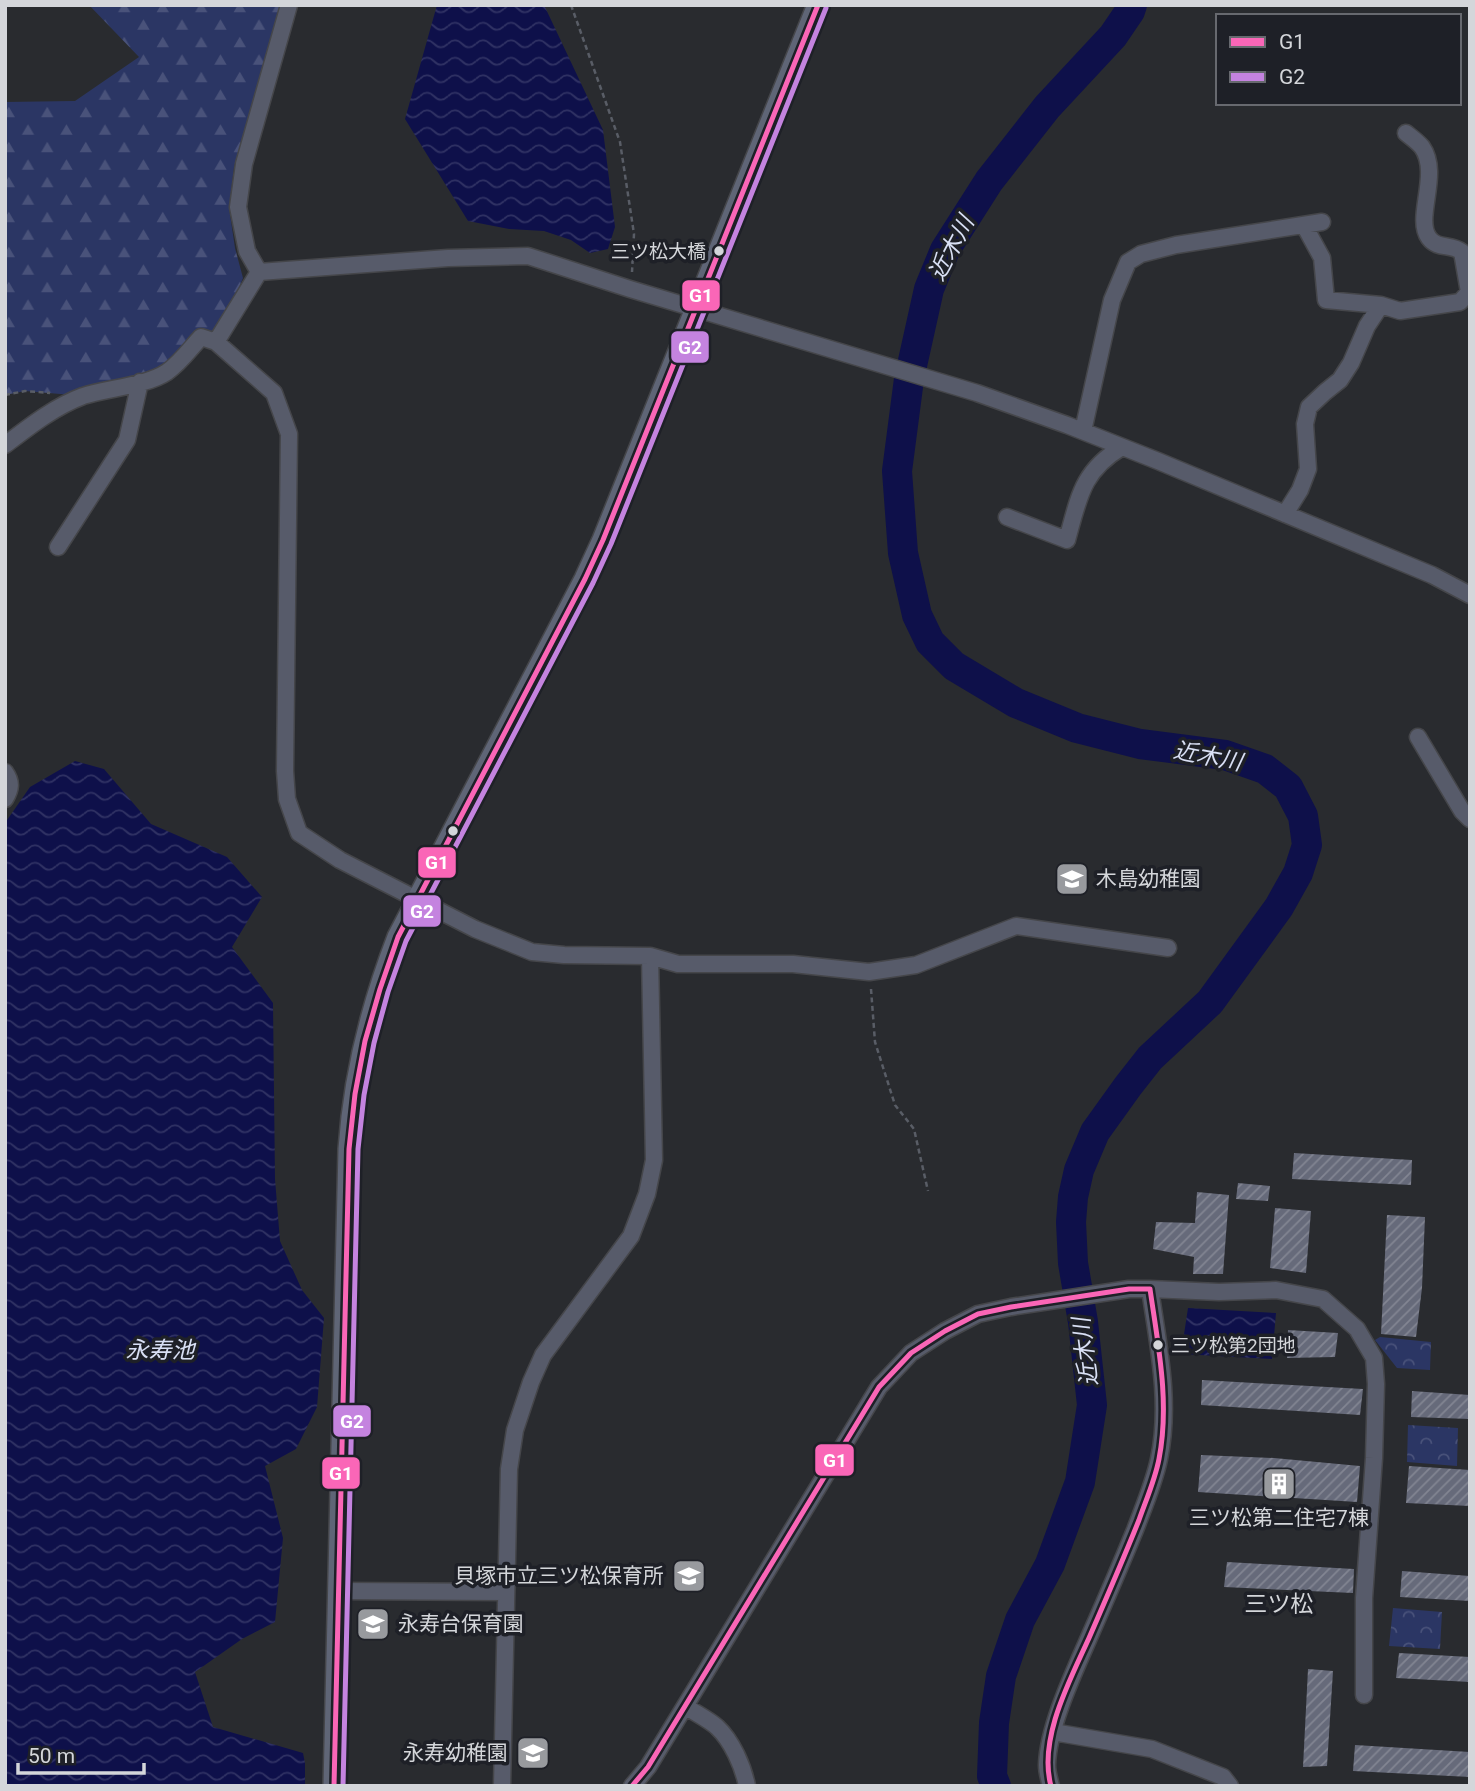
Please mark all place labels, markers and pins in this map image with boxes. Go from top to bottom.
place label: 三ツ松大橋 [611,240,706,263]
marker: 三ツ松大橋 [712,244,726,258]
unlabelled marker [446,824,460,838]
school or university icon: 木島幼稚園 [1053,860,1091,898]
place label: 木島幼稚園 [1096,867,1201,891]
place label: 三ツ松第2団地 [1171,1334,1296,1357]
marker: 三ツ松第2団地 [1151,1338,1165,1352]
building icon: 三ツ松第二住宅7棟 [1260,1465,1298,1503]
place label: 三ツ松第二住宅7棟 [1189,1506,1369,1530]
school or university icon: 貝塚市立三ツ松保育所 [670,1557,708,1595]
place label: 貝塚市立三ツ松保育所 [454,1564,664,1588]
school or university icon: 永寿台保育園 [354,1605,392,1643]
place label: 永寿台保育園 [398,1612,524,1636]
school or university icon: 永寿幼稚園 [514,1734,552,1772]
place label: 永寿幼稚園 [403,1741,508,1765]

